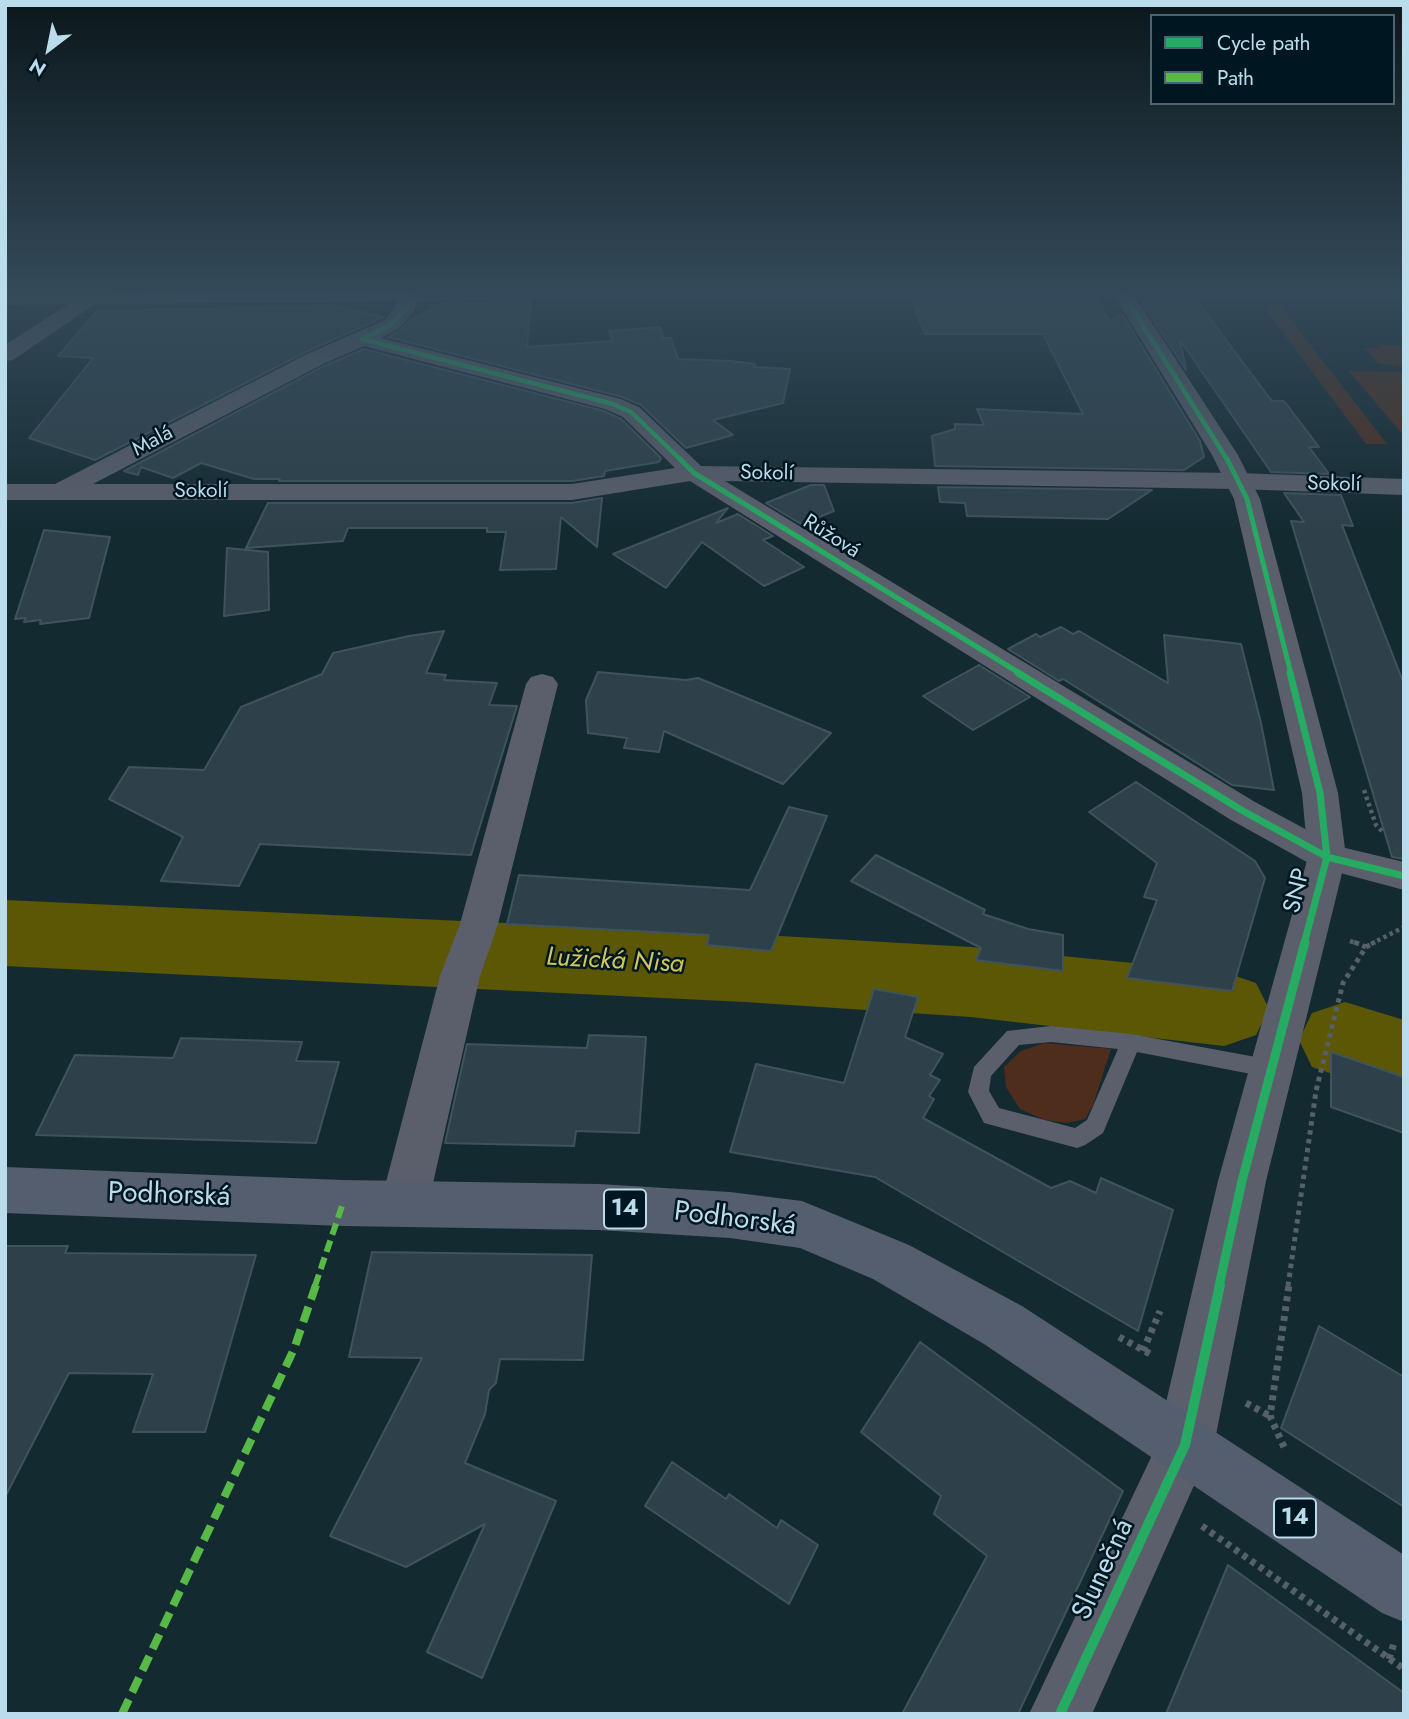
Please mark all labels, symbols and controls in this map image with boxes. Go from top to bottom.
north arrow [14,14,84,84]
legend [1150,14,1395,105]
text: Cycle path [1217,28,1310,58]
text: N [24,52,51,83]
text: Path [1217,63,1254,93]
street label: Malá [128,421,178,463]
street label: Sokolí [740,461,794,487]
street label: Sokolí [1307,472,1361,498]
street label: Sokolí [174,479,228,505]
street label: Růžová [798,510,864,564]
street label: SNP [1279,866,1317,916]
water label: Lužická Nisa [545,943,685,981]
street label: Podhorská [107,1177,231,1215]
road number: 14 [604,1190,646,1228]
street label: Podhorská [672,1196,798,1244]
road number: 14 [1274,1498,1316,1538]
street label: Slunečná [1066,1514,1142,1626]

